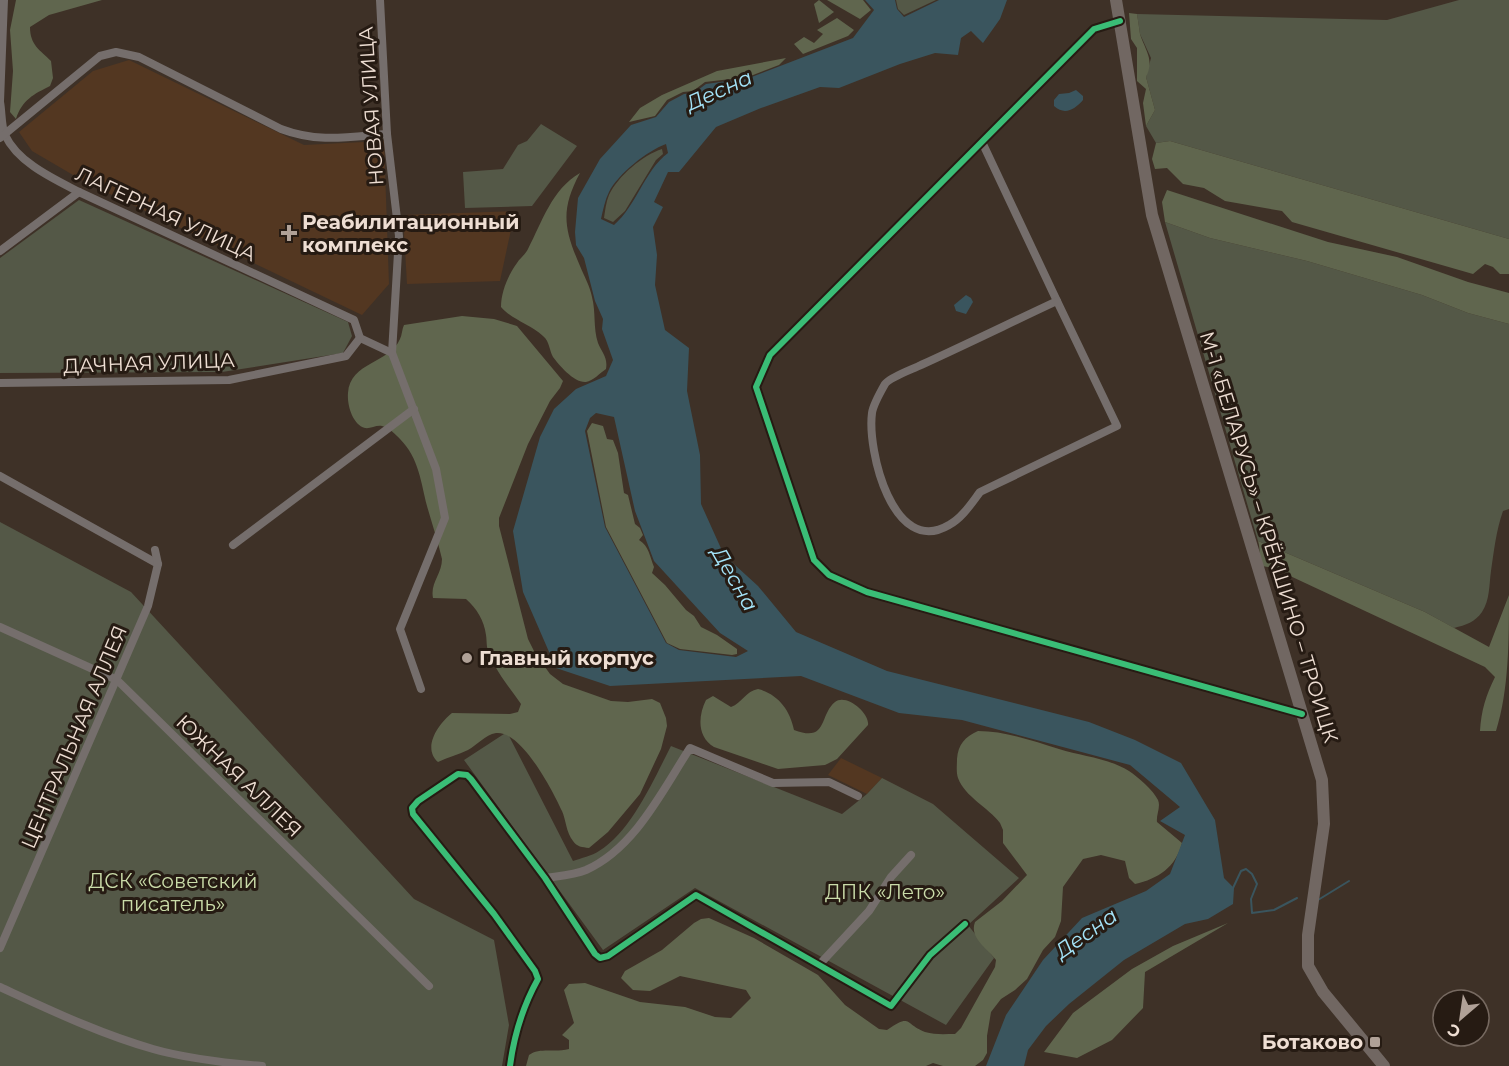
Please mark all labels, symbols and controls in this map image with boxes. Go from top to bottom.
street label: НОВАЯ УЛИЦА [353,26,389,186]
water label: Десна [680,64,756,117]
street label: ЛАГЕРНАЯ УЛИЦА [72,162,260,266]
place label: Реабилитационный комплекс [302,210,519,257]
marker: Реабилитационный комплекс [280,224,298,242]
street label: М-1 «БЕЛАРУСЬ» – КРЁКШИНО – ТРОИЦК [1195,328,1343,746]
street label: ДАЧНАЯ УЛИЦА [63,348,235,378]
water label: Десна [706,541,763,616]
street label: ЦЕНТРАЛЬНАЯ АЛЛЕЯ [16,622,132,852]
place label: Главный корпус [479,646,654,670]
marker: Главный корпус [460,651,474,665]
street label: ЮЖНАЯ АЛЛЕЯ [171,710,307,842]
park label: ДСК «Советский писатель» [88,869,258,916]
park label: ДПК «Лето» [825,880,945,904]
water label: Десна [1048,903,1122,965]
north arrow [1431,988,1491,1048]
text: С [1444,1019,1464,1042]
place label: Ботаково [1262,1030,1363,1054]
marker: Ботаково [1368,1035,1382,1049]

